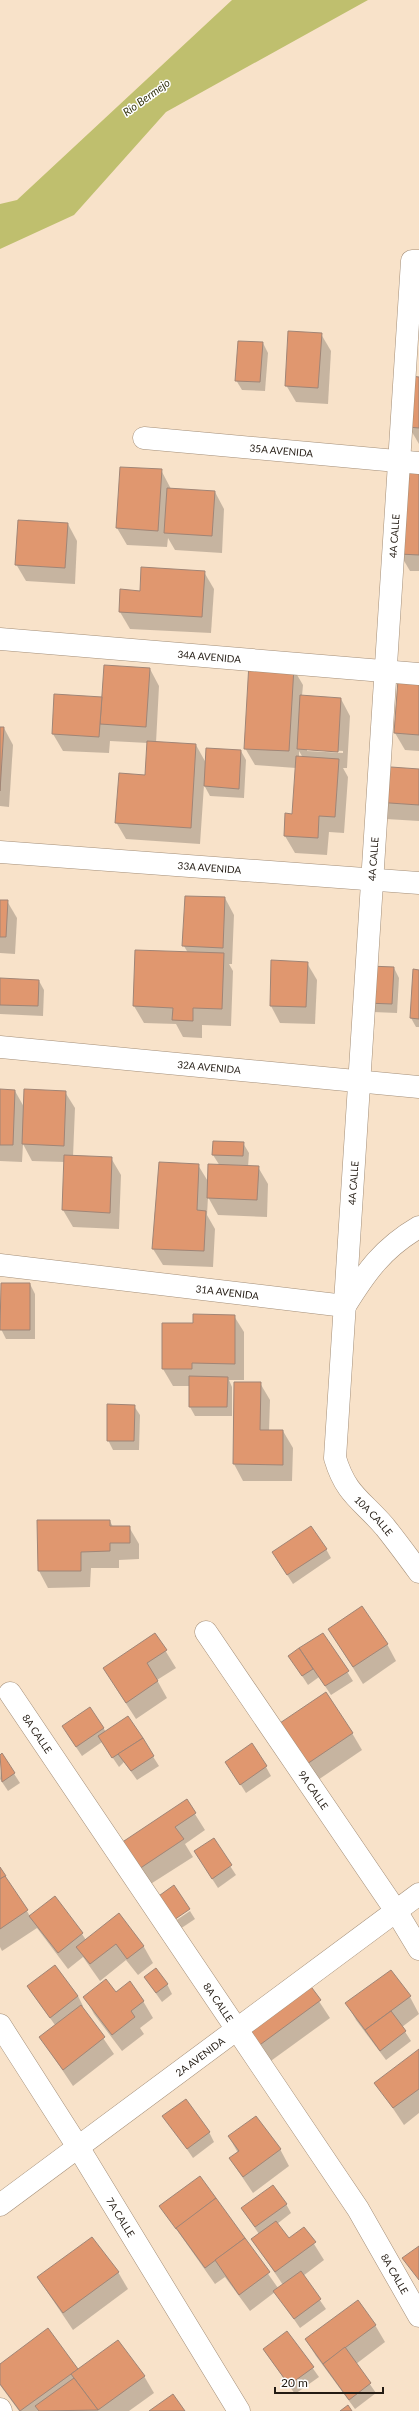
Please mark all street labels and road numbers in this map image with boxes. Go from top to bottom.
street label: 35A AVENIDA [249,442,314,459]
street label: 4A CALLE [386,513,402,559]
street label: 34A AVENIDA [177,648,242,665]
street label: 4A CALLE [365,836,381,882]
street label: 33A AVENIDA [177,859,242,876]
street label: 32A AVENIDA [177,1058,242,1076]
street label: 4A CALLE [345,1160,361,1206]
street label: 31A AVENIDA [195,1282,260,1302]
street label: 10A CALLE [352,1493,396,1538]
street label: 8A CALLE [20,1712,55,1756]
street label: 9A CALLE [296,1768,331,1812]
street label: 8A CALLE [201,1981,236,2024]
street label: 2A AVENIDA [173,2034,227,2079]
street label: 7A CALLE [104,2195,138,2239]
street label: 8A CALLE [379,2252,411,2296]

